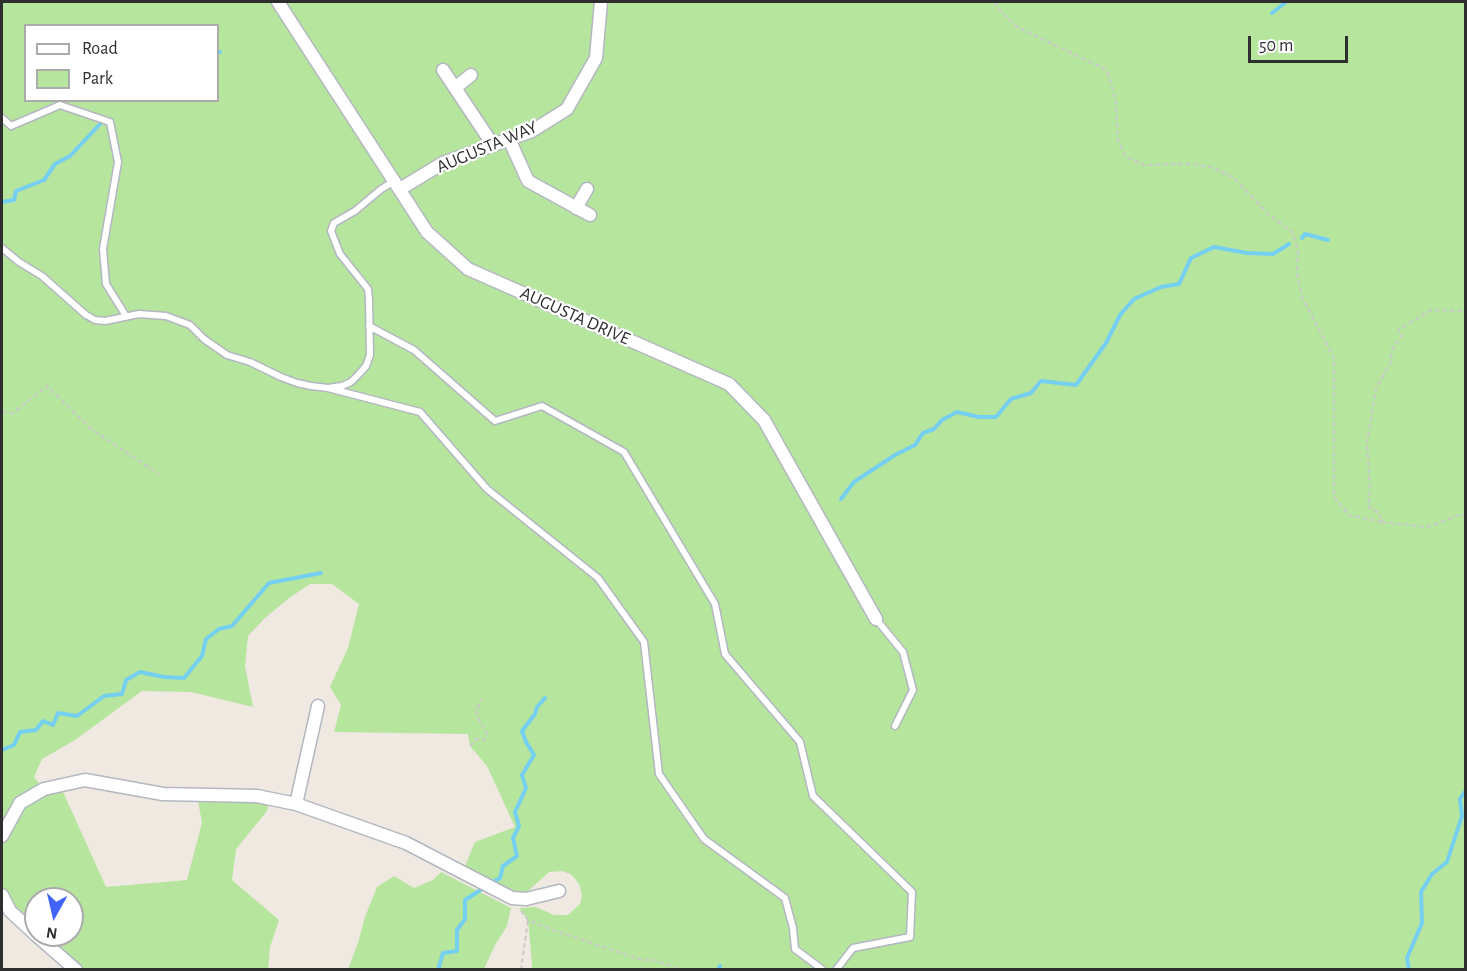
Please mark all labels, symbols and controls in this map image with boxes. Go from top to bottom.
legend [24,24,219,102]
scale bar [1251,24,1352,62]
text: 50 m [1259,37,1293,55]
text: Road [82,40,118,58]
text: Park [82,70,113,88]
street label: AUGUSTA WAY [433,116,541,178]
street label: AUGUSTA DRIVE [517,282,633,350]
north arrow [24,887,84,947]
text: N [45,924,58,942]

